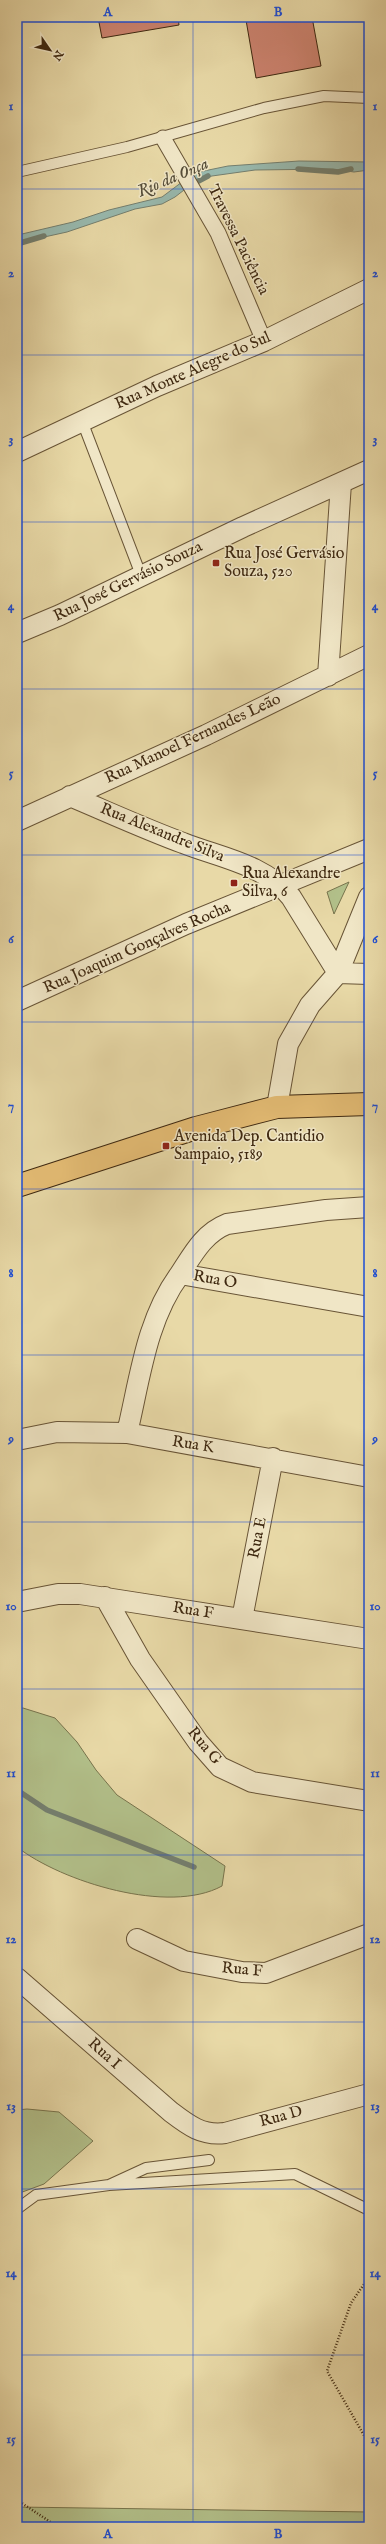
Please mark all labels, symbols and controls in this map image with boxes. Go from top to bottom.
text: A [103,4,114,21]
text: B [274,4,283,21]
north arrow [30,30,70,70]
text: N [49,46,66,63]
text: 1 [9,98,14,115]
text: 1 [373,98,378,115]
water label: Rio da Onça [134,153,212,202]
street label: Travessa Paciência [203,182,273,298]
text: 2 [8,265,14,282]
text: 2 [372,265,378,282]
street label: Rua Monte Alegre do Sul [112,327,275,414]
text: 3 [9,431,14,448]
text: 3 [373,431,378,448]
street label: Rua José Gervásio Souza [50,537,206,627]
place label: Rua José Gervásio Souza, 520 [224,544,345,582]
marker: Rua José Gervásio Souza, 520 [211,558,221,568]
text: 4 [8,598,15,615]
text: 4 [372,598,379,615]
street label: Rua Manoel Fernandes Leão [102,689,284,789]
text: 5 [9,765,14,782]
text: 5 [373,765,378,782]
street label: Rua Alexandre Silva [97,799,227,867]
place label: Rua Alexandre Silva, 6 [242,864,340,902]
marker: Rua Alexandre Silva, 6 [229,878,239,888]
street label: Rua Joaquim Gonçalves Rocha [40,898,234,998]
text: 6 [8,931,14,948]
text: 6 [372,931,378,948]
text: 7 [8,1098,14,1115]
text: 7 [372,1098,378,1115]
place label: Avenida Dep. Cantidio Sampaio, 5189 [173,1127,325,1165]
marker: Avenida Dep. Cantidio Sampaio, 5189 [161,1141,171,1151]
text: 8 [8,1265,14,1282]
text: 8 [372,1265,378,1282]
street label: Rua O [192,1266,238,1294]
text: 9 [7,1431,14,1448]
text: 9 [371,1431,378,1448]
street label: Rua K [171,1432,216,1458]
street label: Rua E [244,1516,272,1560]
text: 10 [5,1598,17,1615]
street label: Rua F [171,1598,215,1624]
text: 10 [369,1598,381,1615]
street label: Rua G [182,1723,226,1769]
text: 11 [6,1765,16,1782]
text: 11 [370,1765,380,1782]
text: 12 [6,1931,16,1948]
text: 12 [370,1931,380,1948]
street label: Rua F [221,1958,263,1982]
street label: Rua I [83,2034,125,2074]
text: 13 [6,2098,16,2115]
text: 13 [370,2098,380,2115]
street label: Rua D [257,2102,305,2132]
text: 14 [5,2265,17,2282]
text: 14 [369,2265,381,2282]
text: 15 [6,2431,16,2448]
text: 15 [370,2431,380,2448]
text: A [103,2526,114,2543]
text: B [274,2526,283,2543]

